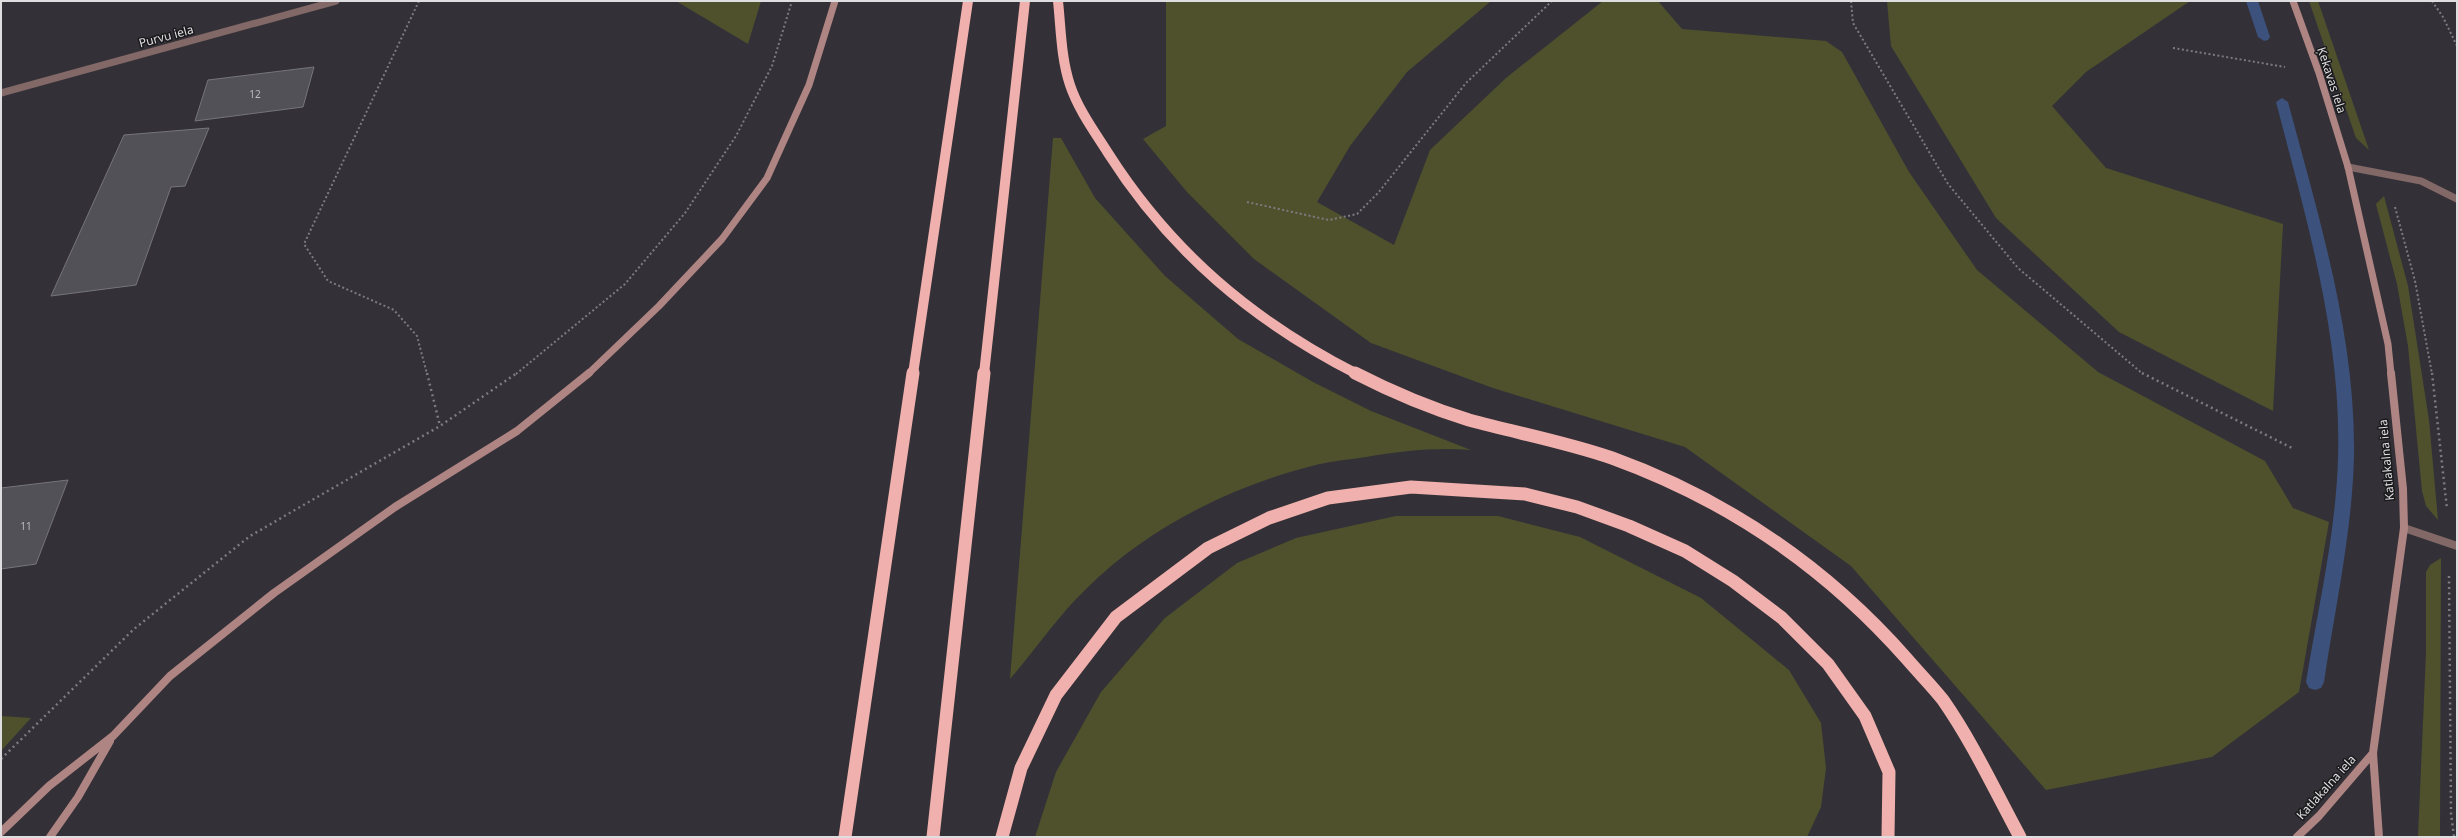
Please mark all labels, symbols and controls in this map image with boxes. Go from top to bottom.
street label: Purvu iela [137,21,195,51]
street label: Ķekavas iela [2313,45,2351,115]
house number: 12 [249,87,261,101]
street label: Katlakalna iela [2374,419,2398,501]
house number: 11 [20,519,32,533]
street label: Katlakalna iela [2292,751,2360,823]

